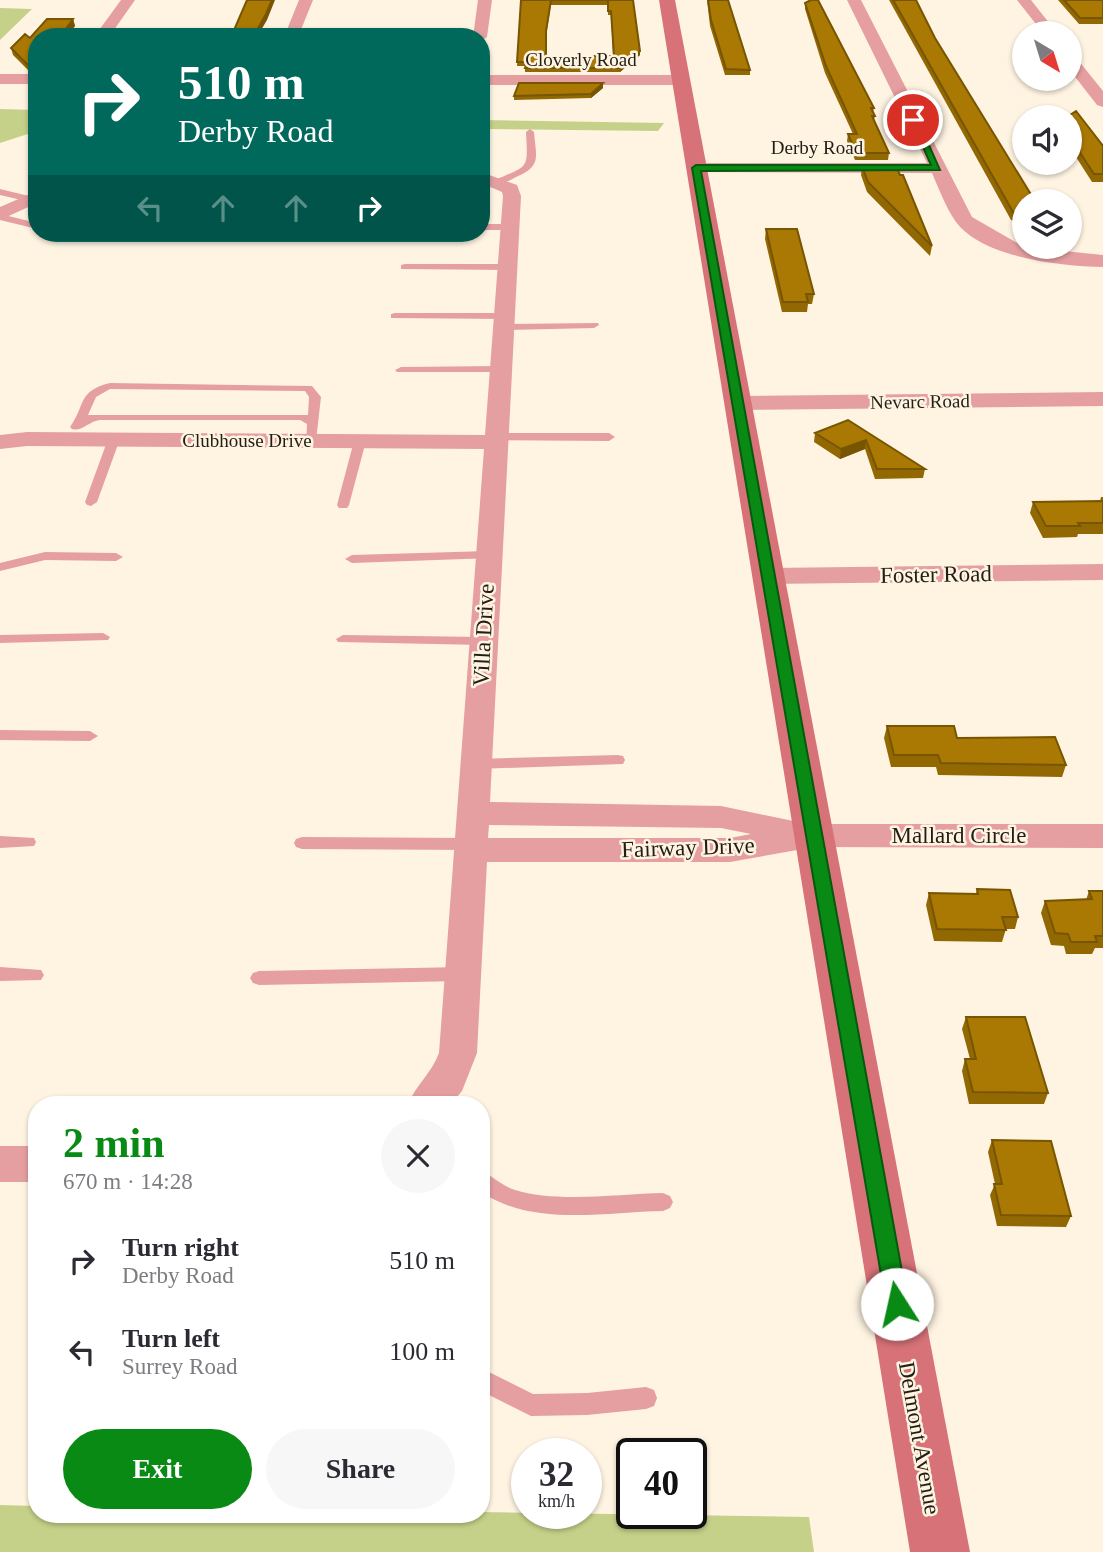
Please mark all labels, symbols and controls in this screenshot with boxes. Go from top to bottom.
north arrow [1012,21,1082,91]
map controls [1012,21,1082,259]
street label: Cloverly Road [525,49,637,70]
text: 510 m [178,55,305,110]
icon: right [63,56,154,147]
pin [883,90,943,150]
icon: arrive [894,101,932,139]
button: sound [1012,105,1082,175]
text: Derby Road [178,113,334,149]
street label: Derby Road [771,137,864,158]
icon: left [131,189,169,227]
icon: ahead [204,189,242,227]
icon: ahead [277,189,315,227]
icon: right [350,189,388,227]
button: layers [1012,189,1082,259]
street label: Nevarc Road [870,390,971,413]
street label: Clubhouse Drive [182,430,312,451]
street label: Foster Road [880,561,993,588]
street label: Villa Drive [468,583,499,687]
street label: Mallard Circle [892,823,1026,848]
street label: Fairway Drive [621,833,755,862]
button: close [381,1119,455,1193]
text: 2 min [63,1120,165,1166]
text: 670 m · 14:28 [63,1169,193,1194]
text: Turn right [122,1233,239,1262]
icon: right [63,1242,101,1280]
text: 510 m [389,1246,455,1275]
text: Derby Road [122,1263,234,1288]
position arrow [860,1267,934,1341]
text: Turn left [122,1324,220,1353]
icon: left [63,1333,101,1371]
text: 100 m [389,1337,455,1366]
text: Surrey Road [122,1354,238,1379]
street label: Delmont Avenue [894,1360,945,1516]
button: Exit [63,1429,252,1509]
button: Share [266,1429,455,1509]
speed limit sign: 40 [616,1438,707,1529]
text: 32 [539,1455,574,1494]
text: km/h [538,1491,575,1511]

